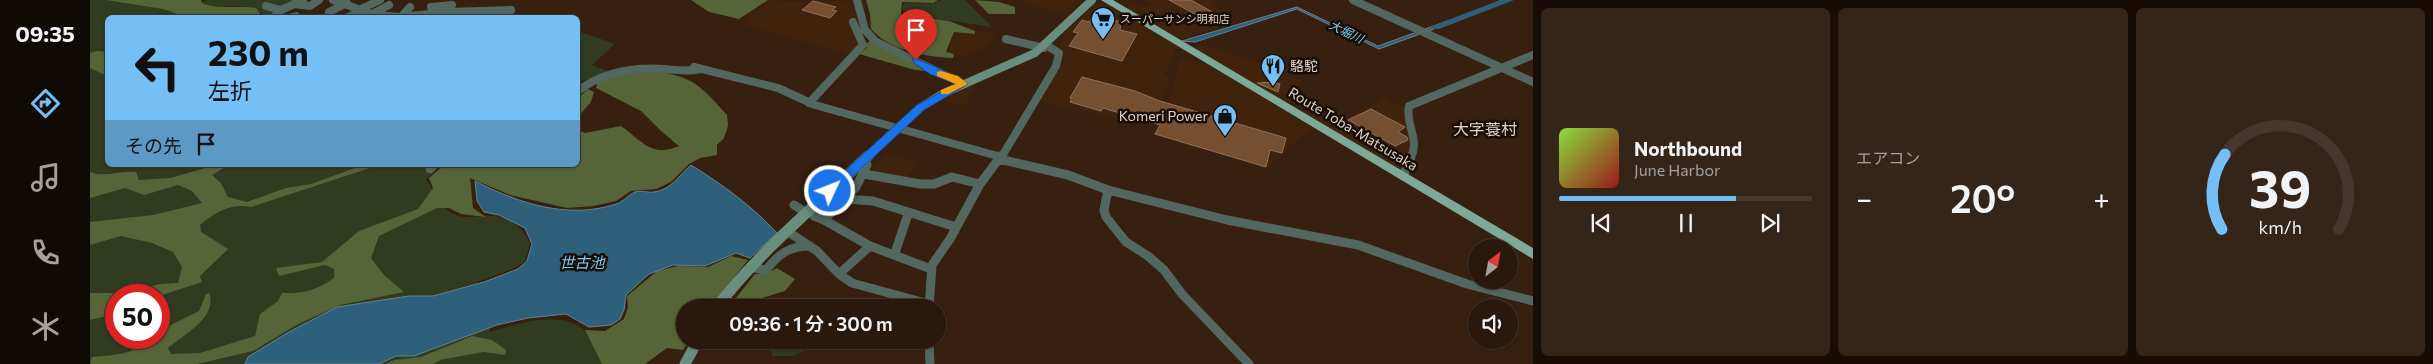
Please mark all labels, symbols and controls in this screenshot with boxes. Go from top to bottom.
supermarket icon: スーパーサンシ明和店 [1090,6,1116,40]
pin [895,9,937,60]
place label: スーパーサンシ明和店 [1120,12,1230,25]
icon: arrive [902,16,930,44]
water label: 大堀川 [1327,17,1367,46]
text: 09:35 [15,20,75,47]
text: 230 m [208,30,309,73]
icon: left [125,35,190,100]
restaurant icon: 駱駝 [1260,53,1286,87]
place label: 駱駝 [1290,57,1318,74]
text: 左折 [208,77,252,104]
street label: Route Toba-Matsusaka [1286,83,1421,174]
icon: directions [28,86,63,121]
shop icon: Komeri Power [1212,103,1238,137]
place label: Komeri Power [1119,107,1208,124]
district label: 大字蓑村 [1453,119,1517,138]
icon: arrive [192,130,220,158]
text: その先 [125,134,182,157]
text: Northbound [1634,137,1742,160]
text: エアコン [1856,148,1920,167]
text: 39 [2249,155,2312,219]
icon: music [28,160,63,195]
text: June Harbor [1634,160,1720,179]
position arrow [803,164,855,216]
text: 20° [1950,174,2015,221]
text: − [1856,181,1872,215]
text: + [2093,181,2110,215]
icon: previous [1587,209,1615,237]
icon: pause [1672,209,1700,237]
icon: next [1756,209,1784,237]
text: km/h [2259,216,2302,238]
icon: phone [28,235,63,270]
north arrow [1468,239,1518,289]
map controls [1468,239,1518,349]
water label: 世古池 [559,253,606,271]
speed limit sign: 50 [105,284,170,349]
button: sound [1468,299,1518,349]
icon: climate [28,309,63,344]
text: 09:36 · 1 分 · 300 m [729,312,893,335]

